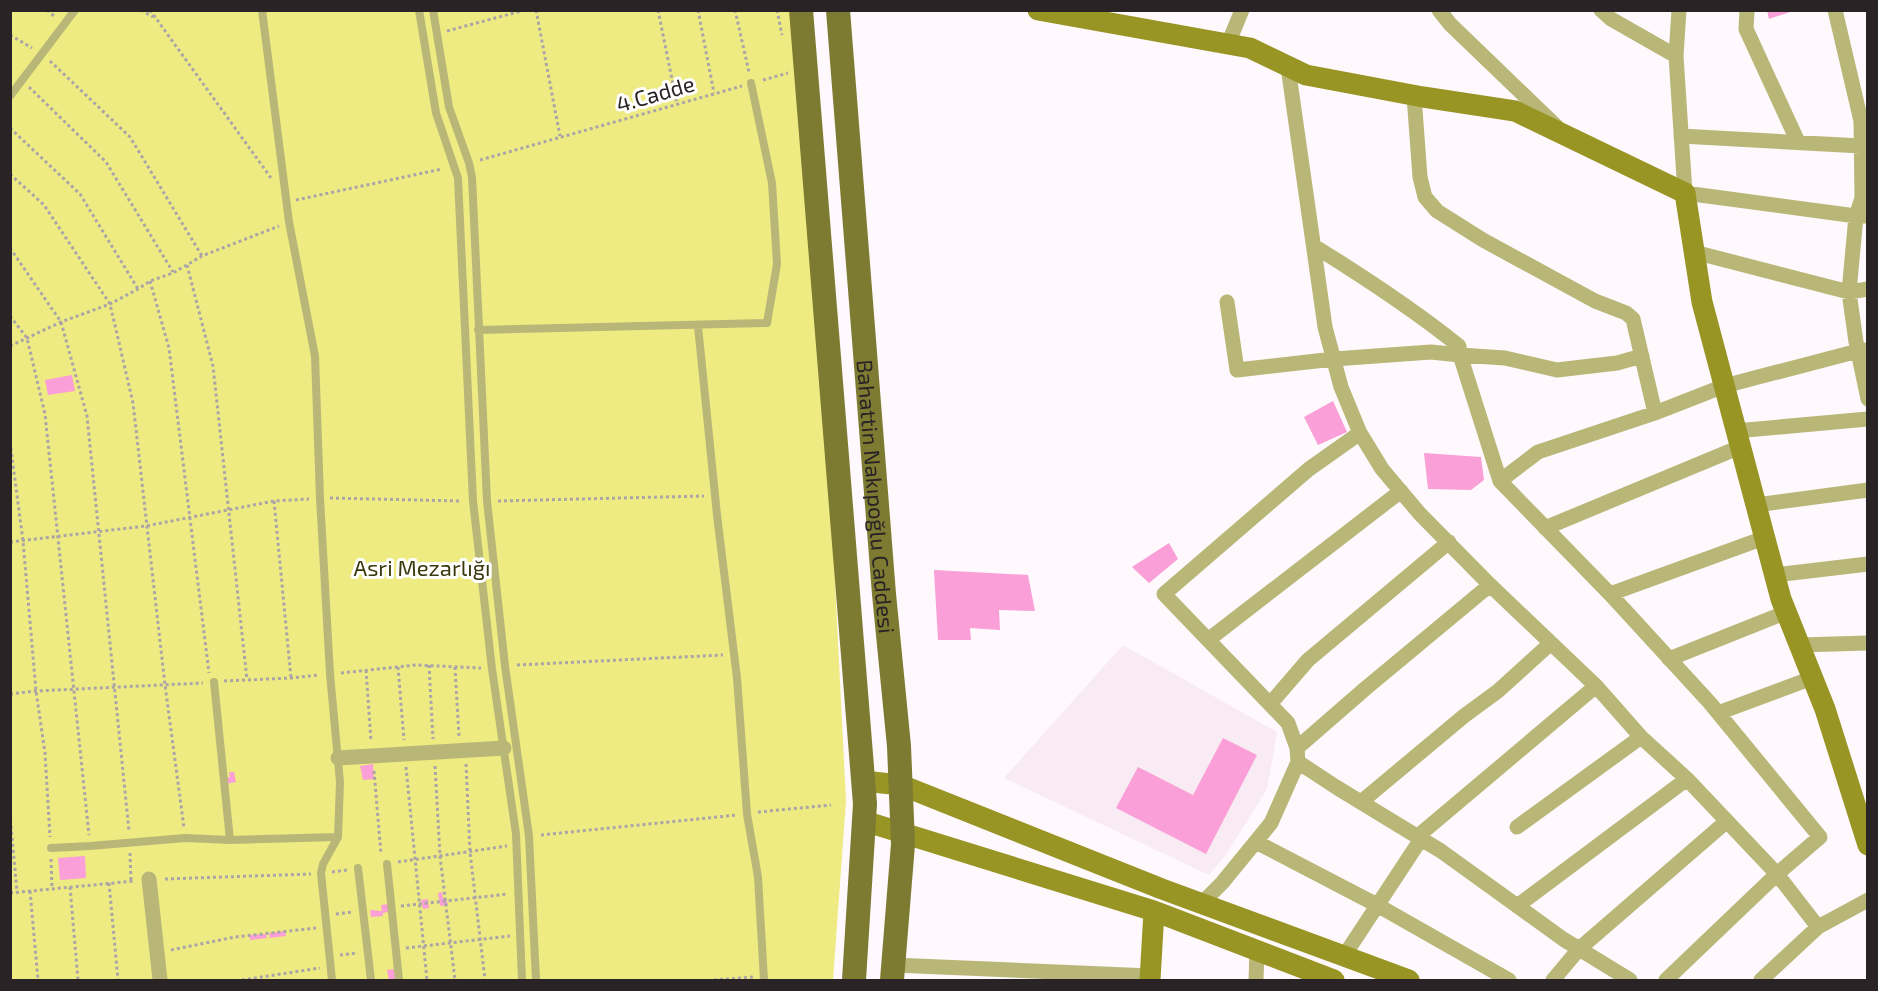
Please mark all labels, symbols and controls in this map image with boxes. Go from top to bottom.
street label: 4.Cadde [613,69,697,117]
street label: Bahattin Nakıpoğlu Caddesi [853,359,901,635]
park label: Asri Mezarlığı [353,554,491,580]

